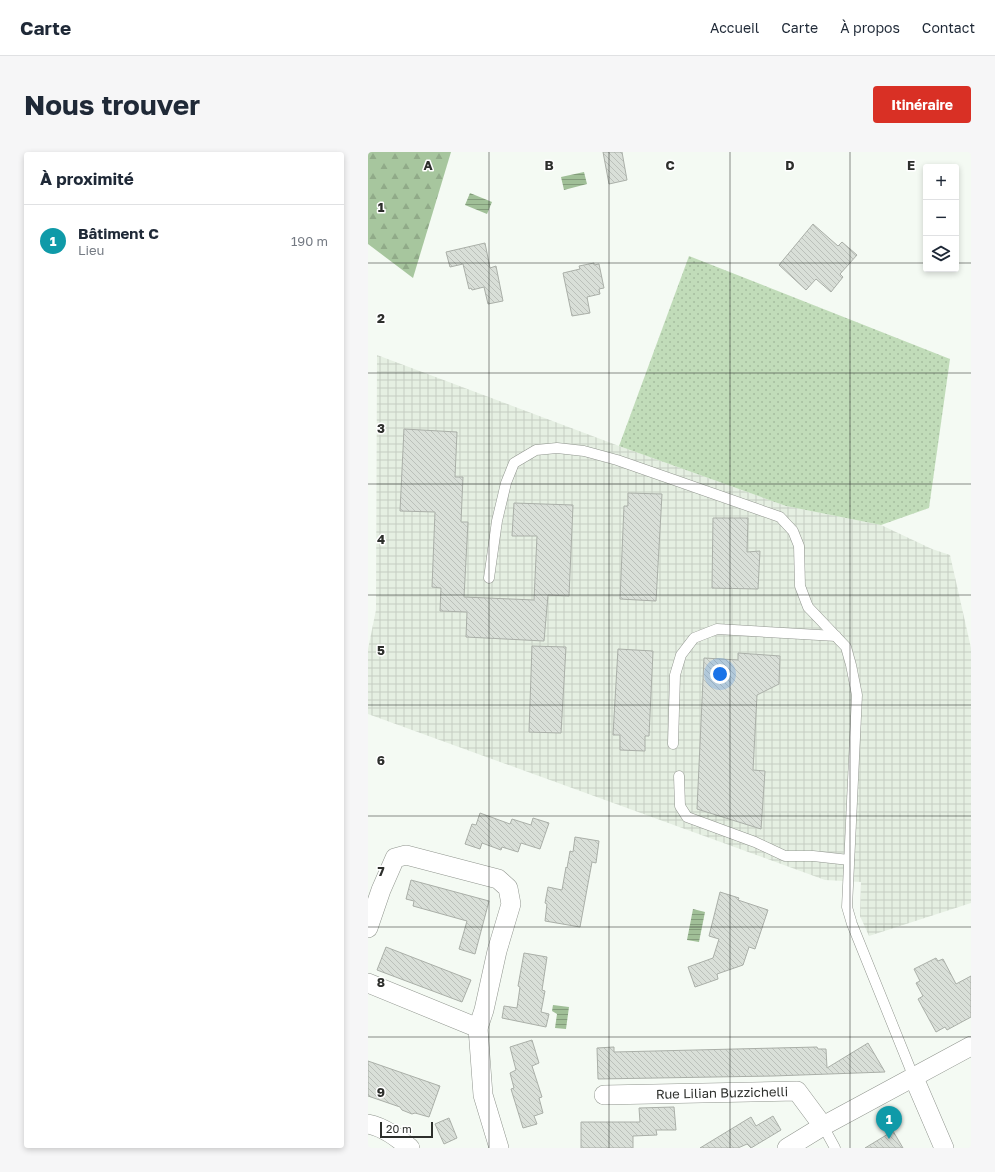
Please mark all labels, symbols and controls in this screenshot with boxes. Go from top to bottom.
text: Carte [20,16,71,39]
text: Accueil [710,19,759,36]
text: Carte [781,19,818,36]
text: À propos [840,19,900,36]
text: Contact [922,19,975,36]
button: Itinéraire [873,86,971,123]
text: Nous trouver [24,88,200,121]
text: A [423,157,433,173]
text: B [544,157,554,173]
text: C [665,157,675,173]
text: D [785,157,795,173]
text: E [907,157,915,173]
map controls [923,164,959,272]
button: + [923,164,959,200]
text: À proximité [40,168,134,189]
text: 1 [378,199,385,215]
button: − [923,200,959,236]
text: Bâtiment C [78,224,159,242]
text: 1 [50,233,56,249]
text: 190 m [291,233,328,249]
button: layers [923,236,959,272]
text: Lieu [78,242,104,258]
text: 2 [377,310,385,326]
text: 3 [377,420,385,436]
text: 4 [377,531,385,547]
text: 5 [377,642,385,658]
your location [710,664,730,684]
text: 6 [377,752,385,768]
text: 7 [377,863,385,879]
text: 8 [377,974,385,990]
street label: Rue Lilian Buzzichelli [656,1083,788,1102]
text: 9 [377,1084,385,1100]
pin: 1 [876,1106,902,1139]
scale bar [380,1120,433,1139]
text: 20 m [386,1122,412,1135]

